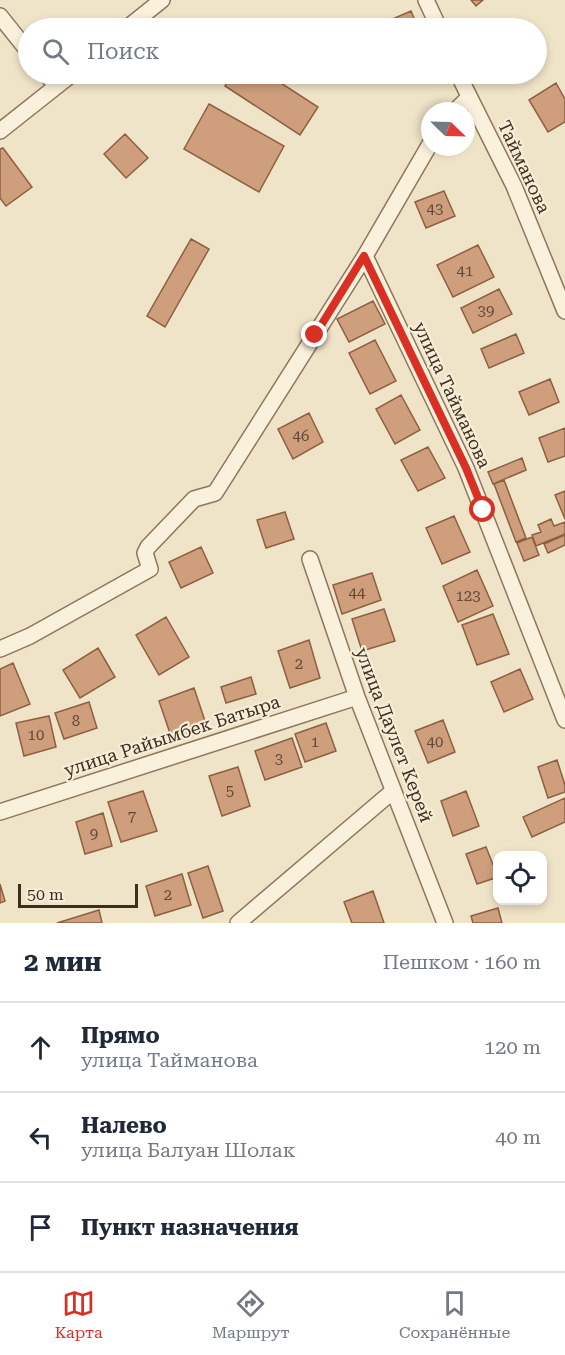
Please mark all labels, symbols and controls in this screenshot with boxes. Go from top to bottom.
search box [18,18,547,84]
icon: search [39,35,72,68]
text: Поиск [87,39,159,64]
north arrow [421,102,475,156]
street label: Тайманова [494,117,555,217]
house number: 43 [427,200,443,218]
house number: 41 [457,262,473,280]
house number: 39 [478,302,494,320]
street label: улица Тайманова [409,318,496,472]
route end [301,321,327,347]
house number: 46 [293,427,309,445]
route start [469,496,495,522]
house number: 44 [349,584,366,602]
house number: 123 [455,587,481,605]
street label: улица Даулет Керей [351,644,438,825]
house number: 2 [295,655,303,673]
street label: улица Райымбек Батыра [61,691,283,780]
house number: 8 [72,712,80,730]
house number: 10 [28,726,44,744]
house number: 1 [311,733,319,751]
house number: 40 [427,733,443,751]
house number: 3 [275,750,283,768]
house number: 5 [226,782,234,800]
house number: 7 [128,807,136,825]
house number: 9 [90,825,98,843]
map controls [493,851,547,905]
button: locate [493,851,547,905]
scale bar [18,881,138,908]
text: 50 m [27,885,64,904]
house number: 2 [164,886,172,904]
text: 2 мин [24,947,102,977]
text: Пешком · 160 m [383,950,541,974]
text: Прямо [81,1023,160,1048]
icon: ahead [24,1031,57,1064]
text: 120 m [484,1035,541,1059]
text: улица Тайманова [81,1048,258,1072]
text: Налево [81,1113,167,1138]
icon: left [24,1121,57,1154]
text: 40 m [495,1125,541,1149]
text: улица Балуан Шолак [81,1138,295,1162]
icon: arrive [24,1211,57,1244]
text: Пункт назначения [81,1215,299,1240]
tab: Карта [55,1287,103,1342]
tab: Маршрут [212,1287,289,1342]
tab: Сохранённые [399,1287,510,1342]

